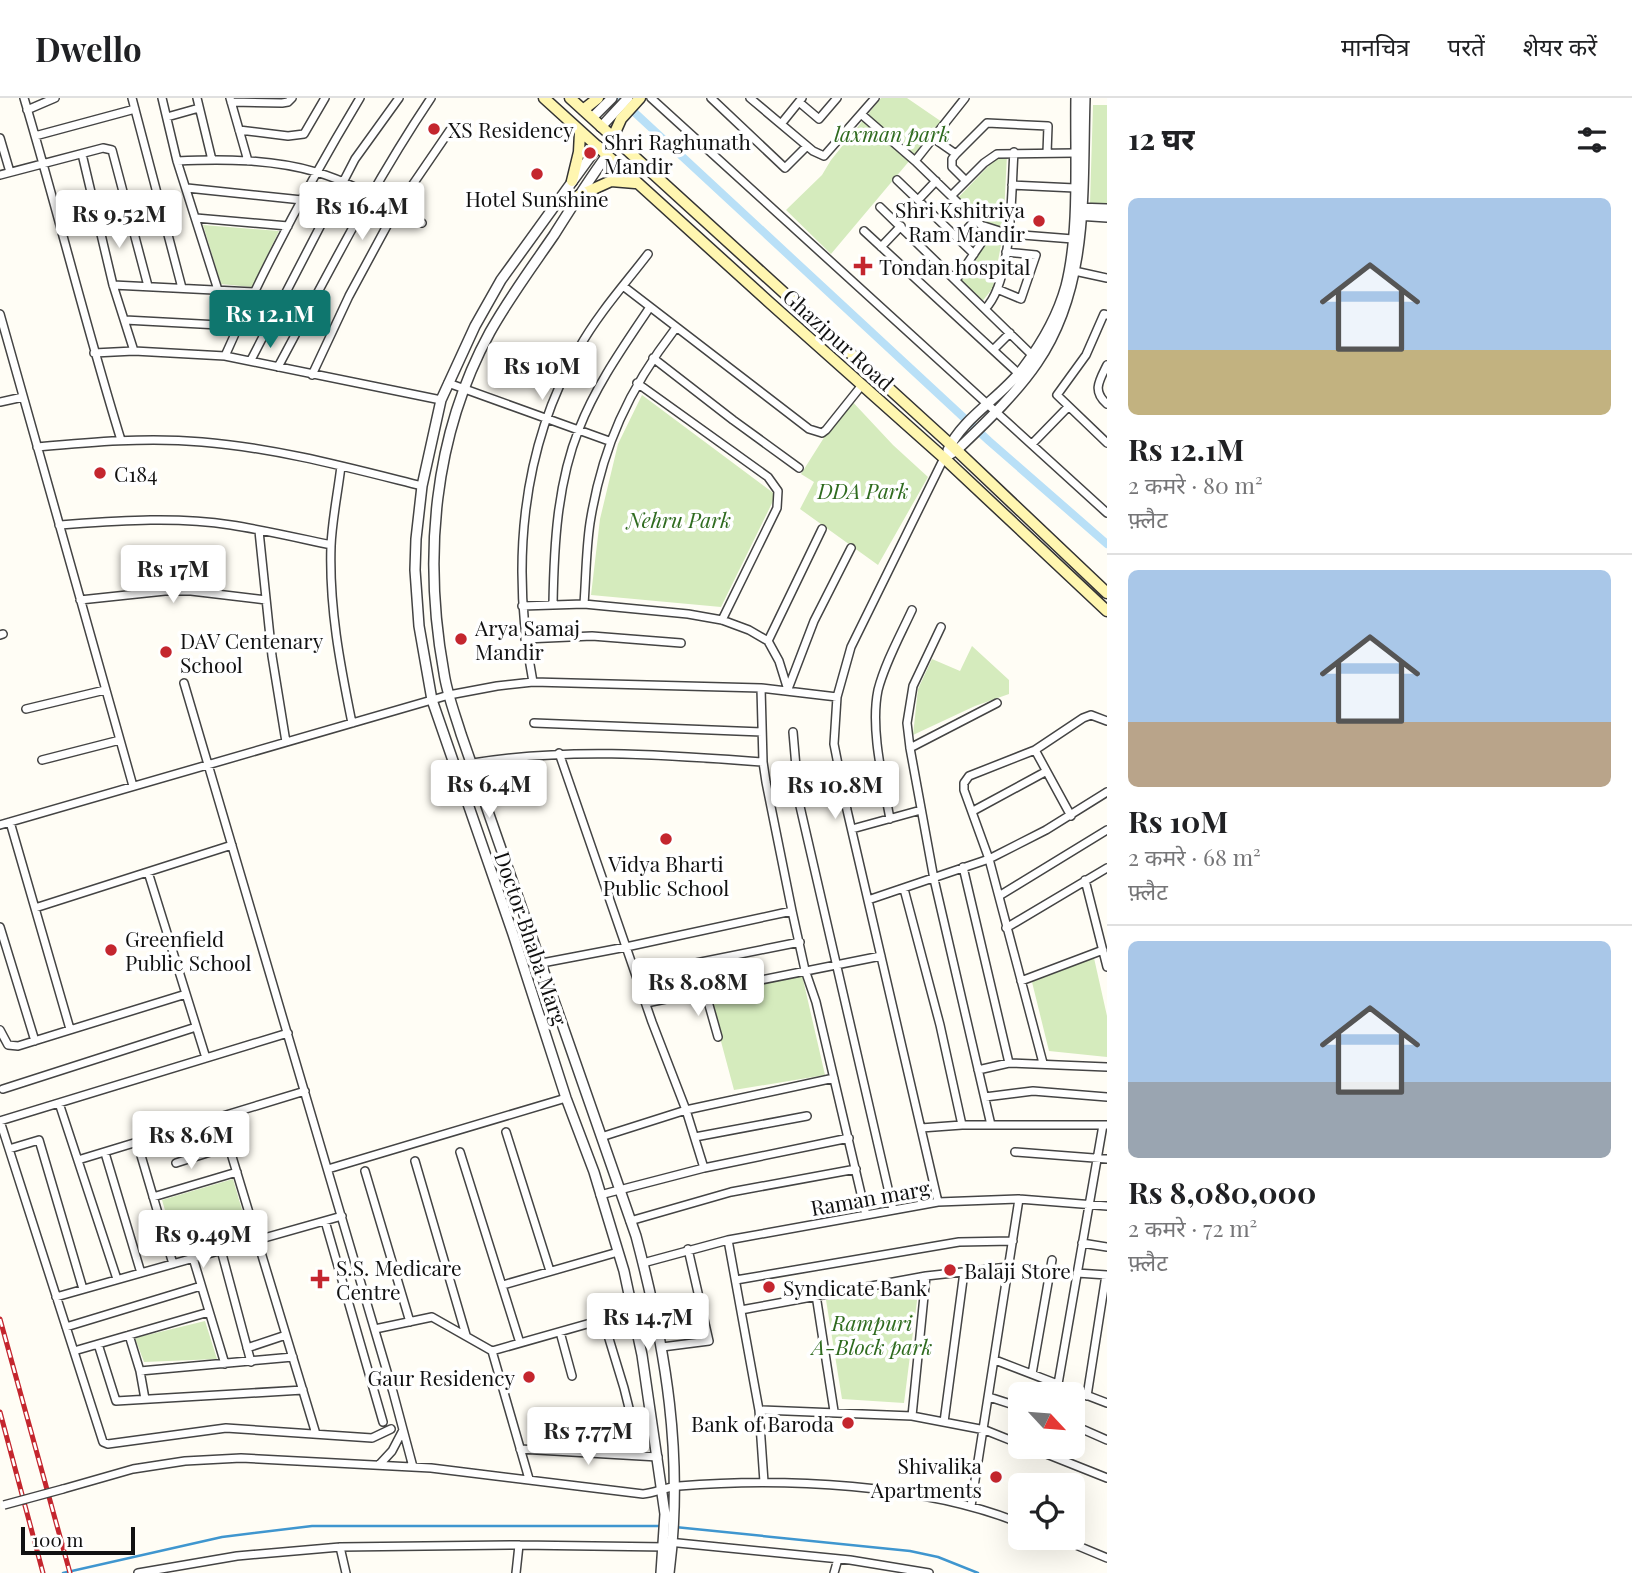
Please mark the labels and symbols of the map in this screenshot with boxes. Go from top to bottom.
place label: XS Residency [448,115,574,143]
park label: laxman park [834,119,950,147]
marker: XS Residency [426,121,442,137]
place label: Shri Raghunath Mandir [604,127,752,179]
marker: Shri Raghunath Mandir [582,145,598,161]
marker: Hotel Sunshine [529,166,545,182]
pin: Rs 16.4M [290,183,434,242]
place label: Hotel Sunshine [465,184,609,212]
pin: Rs 9.52M [47,190,191,250]
place label: Shri Kshitriya Ram Mandir [895,195,1026,247]
marker: Shri Kshitriya Ram Mandir [1031,213,1047,229]
place label: Tondan hospital [879,252,1030,280]
marker: Tondan hospital [853,256,873,276]
street label: Ghazipur Road [778,282,900,396]
pin: Rs 12.1M [198,290,342,350]
pin: Rs 10M [485,342,599,402]
place label: C184 [114,459,158,487]
marker: C184 [92,465,108,481]
park label: DDA Park [816,476,909,504]
park label: Nehru Park [625,505,731,533]
pin: Rs 17M [116,546,230,605]
place label: Arya Samaj Mandir [474,613,580,665]
place label: DAV Centenary School [180,626,324,678]
marker: Arya Samaj Mandir [453,631,469,647]
marker: DAV Centenary School [158,644,174,660]
pin: Rs 6.4M [424,760,554,820]
pin: Rs 10.8M [763,762,907,821]
marker: Vidya Bharti Public School [658,831,674,847]
street label: Doctor Bhaba Marg [489,847,575,1029]
place label: Vidya Bharti Public School [603,849,729,901]
place label: Greenfield Public School [125,924,251,976]
marker: Greenfield Public School [103,942,119,958]
pin: Rs 8.08M [626,958,770,1018]
pin: Rs 8.6M [126,1112,256,1171]
street label: Raman marg [808,1173,932,1221]
pin: Rs 9.49M [131,1210,275,1270]
place label: S.S. Medicare Centre [336,1253,462,1305]
place label: Balaji Store [964,1256,1071,1284]
marker: Balaji Store [942,1262,958,1278]
marker: S.S. Medicare Centre [310,1269,330,1289]
place label: Syndicate Bank [783,1273,928,1301]
marker: Syndicate Bank [761,1279,777,1295]
pin: Rs 14.7M [576,1294,720,1353]
park label: Rampuri A-Block park [810,1308,933,1360]
place label: Gaur Residency [368,1363,515,1391]
marker: Gaur Residency [521,1369,537,1385]
north arrow [1008,1382,1085,1460]
pin: Rs 7.77M [516,1408,660,1467]
place label: Bank of Baroda [691,1409,835,1437]
marker: Bank of Baroda [840,1415,856,1431]
place label: Shivalika Apartments [870,1451,983,1503]
marker: Shivalika Apartments [988,1469,1004,1485]
scale bar [21,1524,135,1556]

